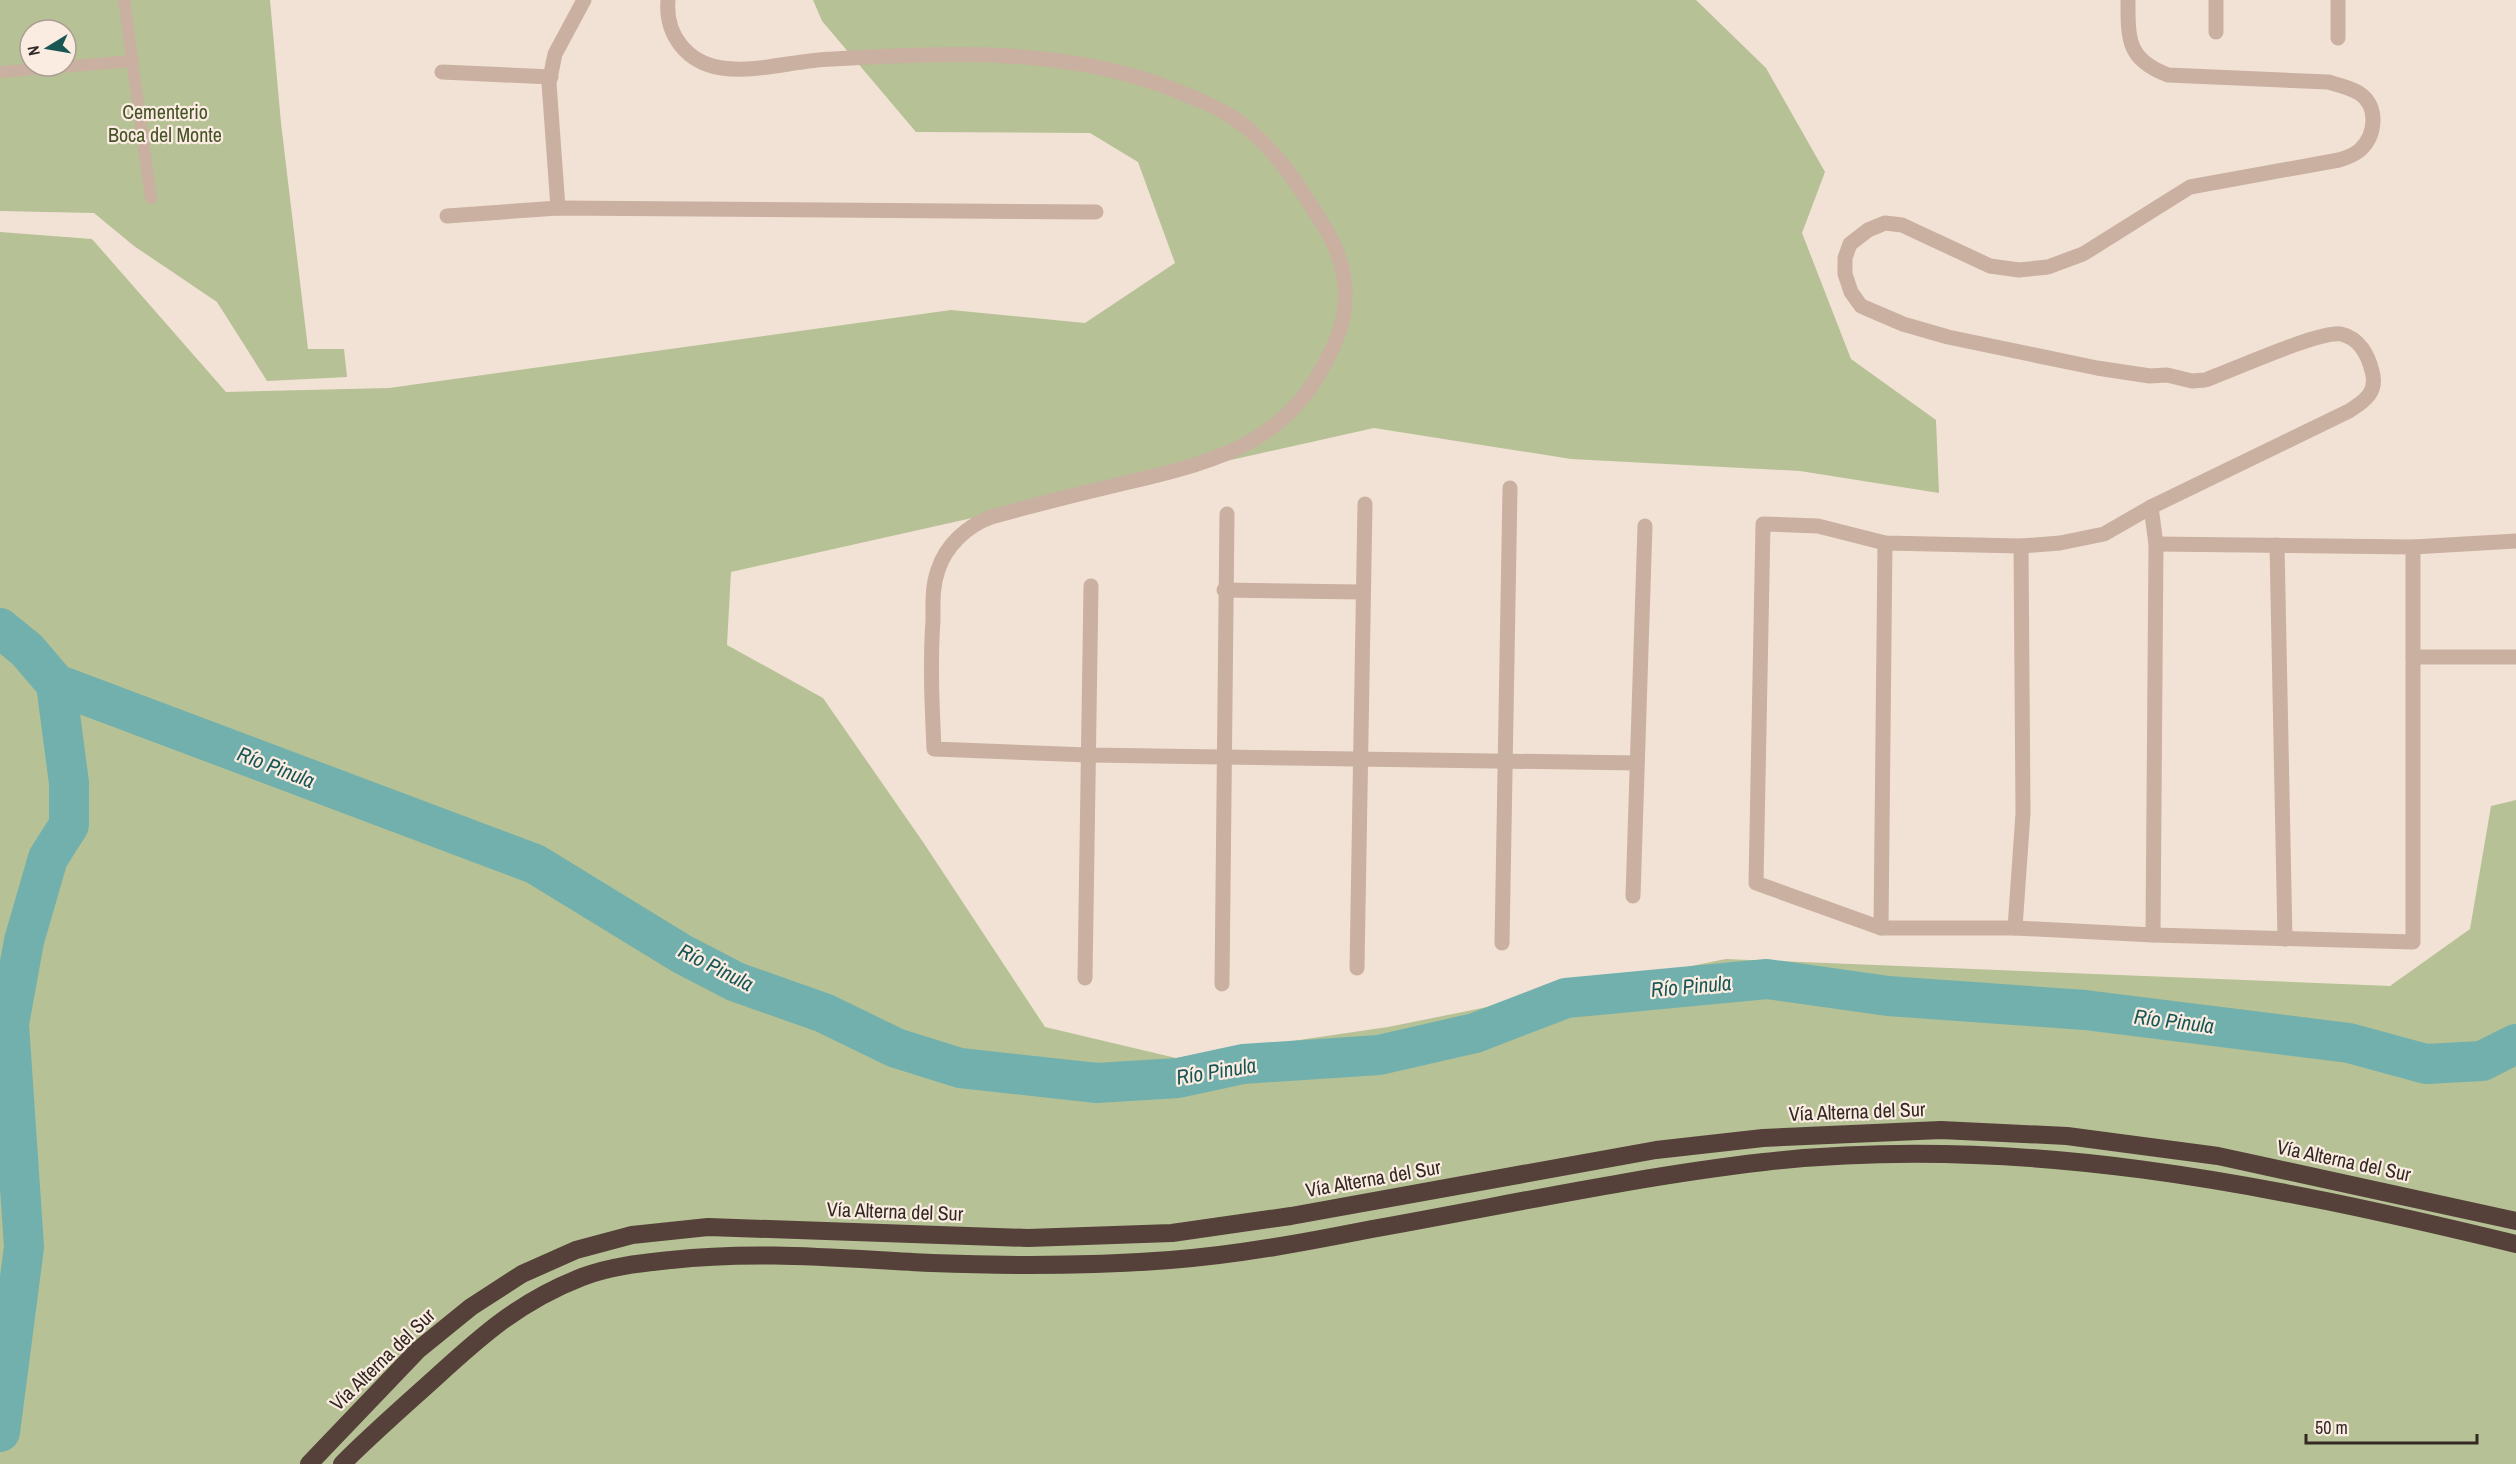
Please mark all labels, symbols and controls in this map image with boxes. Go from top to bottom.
north arrow [18,18,78,78]
text: N [22,44,45,58]
park label: Cementerio Boca del Monte [108,98,222,148]
water label: Río Pinula [233,739,319,795]
water label: Río Pinula [674,936,758,998]
water label: Río Pinula [1650,968,1732,1004]
water label: Río Pinula [2132,1002,2216,1040]
water label: Río Pinula [1174,1050,1258,1092]
street label: Vía Alterna del Sur [1788,1095,1926,1127]
street label: Vía Alterna del Sur [2274,1133,2414,1188]
street label: Vía Alterna del Sur [1303,1153,1443,1203]
street label: Vía Alterna del Sur [826,1195,964,1227]
street label: Vía Alterna del Sur [324,1302,441,1416]
scale bar [2306,1407,2477,1445]
text: 50 m [2315,1415,2348,1440]

